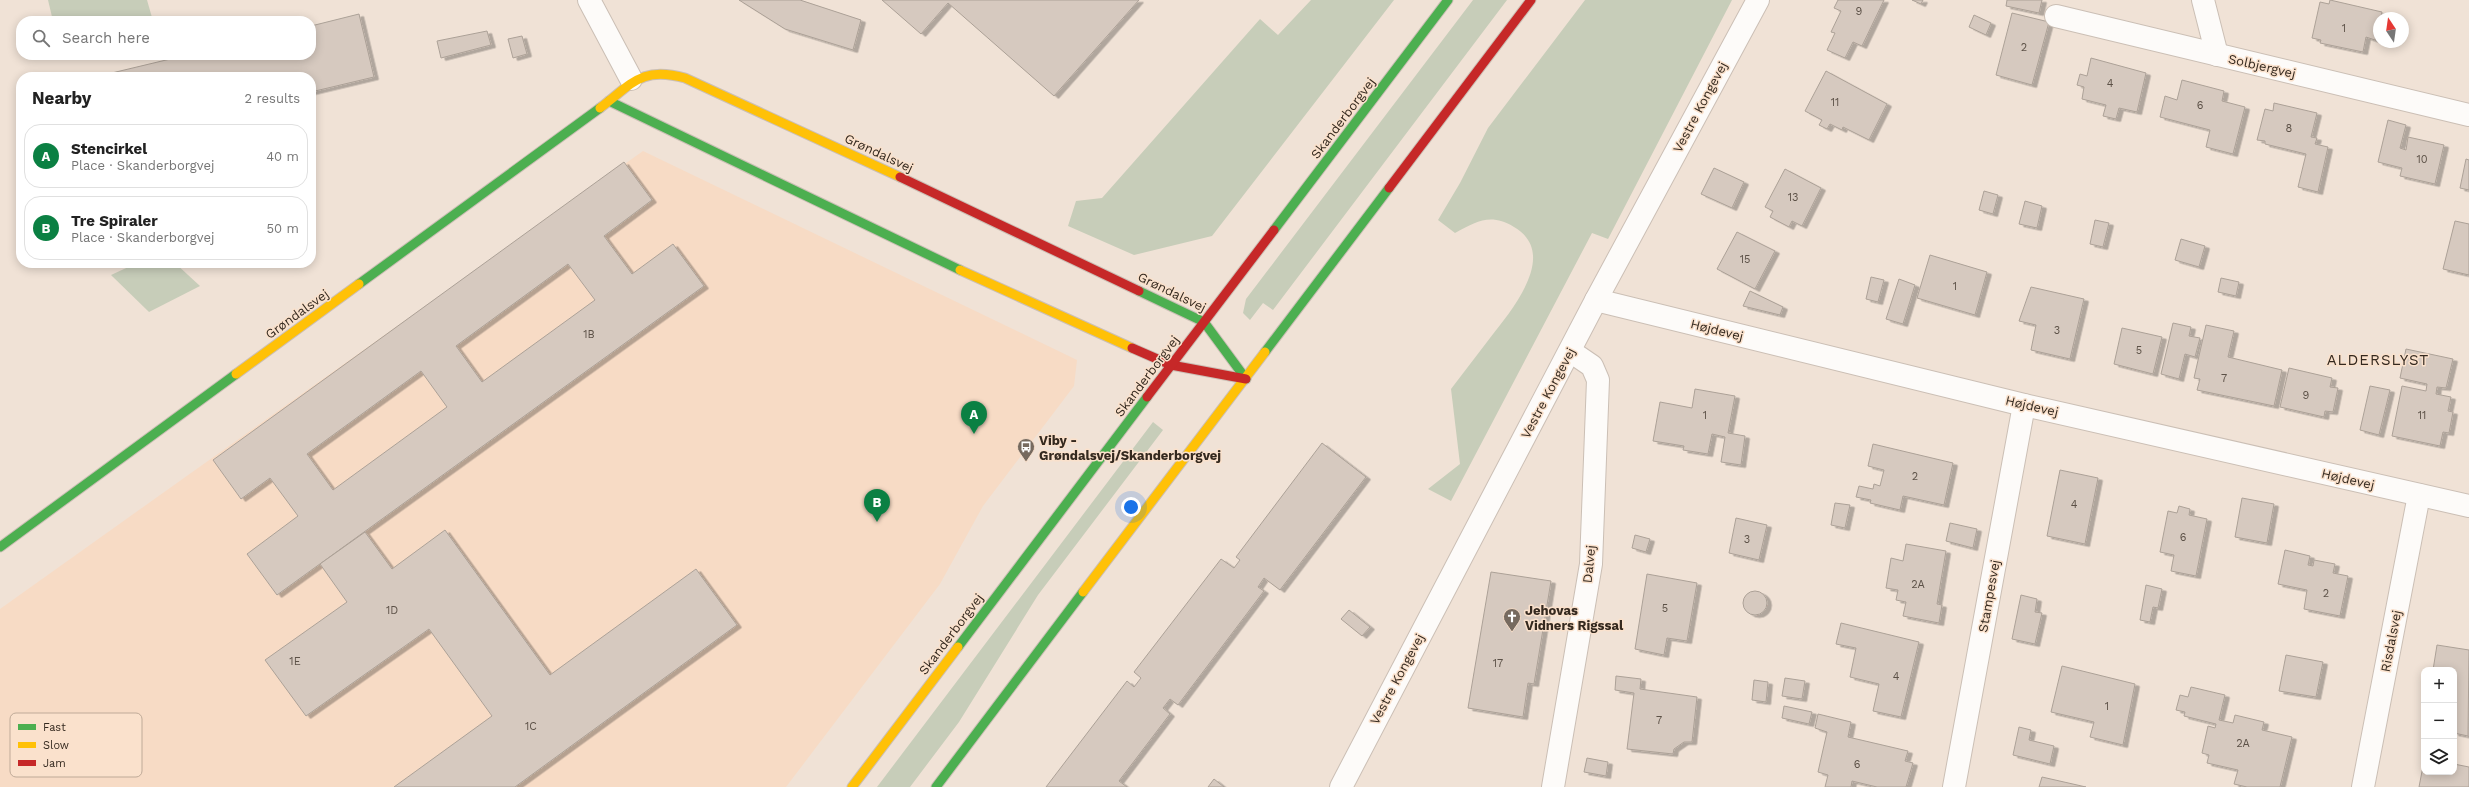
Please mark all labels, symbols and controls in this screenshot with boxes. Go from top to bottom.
house number: 9 [1856,5,1863,18]
north arrow [2373,12,2409,48]
search box [16,16,316,60]
house number: 1 [2342,22,2346,35]
icon: search [30,27,52,49]
text: Search here [62,29,150,47]
house number: 2 [2021,41,2027,54]
street label: Solbjergvej [2227,51,2297,81]
street label: Vestre Kongevej [1670,59,1730,155]
street label: Skanderborgvej [1308,75,1378,161]
house number: 4 [2107,77,2114,90]
text: Nearby [32,88,91,108]
text: 2 results [245,91,300,106]
house number: 11 [1831,96,1839,109]
house number: 6 [2197,99,2204,112]
house number: 8 [2286,122,2293,135]
street label: Grøndalsvej [842,131,916,175]
text: Stencirkel [71,140,147,158]
text: A [42,149,50,164]
text: 40 m [266,149,299,164]
house number: 10 [2416,153,2428,166]
text: Place · Skanderborgvej [71,158,214,173]
house number: 13 [1788,191,1798,204]
text: Tre Spiraler [71,212,158,230]
text: B [42,221,50,236]
text: 50 m [267,221,299,236]
text: Place · Skanderborgvej [71,230,214,245]
house number: 15 [1740,253,1750,266]
street label: Grøndalsvej [1135,269,1209,315]
house number: 1 [1953,280,1957,293]
street label: Grøndalsvej [263,286,331,342]
street label: Højdevej [1689,316,1745,344]
house number: 3 [2054,324,2060,337]
house number: 1B [583,328,595,341]
street label: Skanderborgvej [1112,333,1182,419]
house number: 5 [2136,344,2142,357]
street label: Vestre Kongevej [1518,345,1578,441]
district label: ALDERSLYST [2327,351,2429,369]
house number: 7 [2221,372,2227,385]
house number: 9 [2303,389,2310,402]
street label: Højdevej [2004,393,2060,419]
pin: A [961,401,987,434]
house number: 1 [1703,409,1707,422]
house number: 11 [2418,409,2426,422]
place label: Viby - Grøndalsvej/Skanderborgvej [1039,433,1221,463]
bus stop icon: Viby - Grøndalsvej/Skanderborgvej [1016,437,1036,462]
street label: Højdevej [2320,466,2376,492]
house number: 2 [1912,470,1918,483]
pin: B [864,489,890,522]
your location [1121,497,1141,517]
house number: 4 [2071,498,2078,511]
house number: 6 [2180,531,2187,544]
house number: 3 [1744,533,1750,546]
street label: Dalvej [1580,544,1598,584]
street label: Stampesvej [1975,558,2003,634]
house number: 2A [1911,578,1925,591]
house number: 2 [2323,587,2329,600]
street label: Skanderborgvej [916,591,986,677]
house number: 5 [1662,602,1668,615]
place label: Jehovas Vidners Rigssal [1525,603,1624,633]
house number: 1D [386,604,398,617]
church icon: Jehovas Vidners Rigssal [1502,607,1522,632]
street label: Risdalsvej [2378,609,2404,673]
street label: Vestre Kongevej [1367,631,1427,727]
house number: 1E [289,655,301,668]
house number: 17 [1493,657,1503,670]
map controls [2421,667,2457,775]
button: + [2421,667,2457,703]
house number: 4 [1893,670,1900,683]
house number: 1 [2105,700,2109,713]
button: − [2421,703,2457,739]
legend [10,713,142,777]
house number: 7 [1656,714,1662,727]
house number: 1C [525,720,537,733]
text: Fast [43,721,66,734]
house number: 2A [2236,737,2250,750]
text: Slow [43,739,69,752]
button: layers [2421,739,2457,775]
text: Jam [43,757,66,770]
house number: 6 [1854,758,1861,771]

